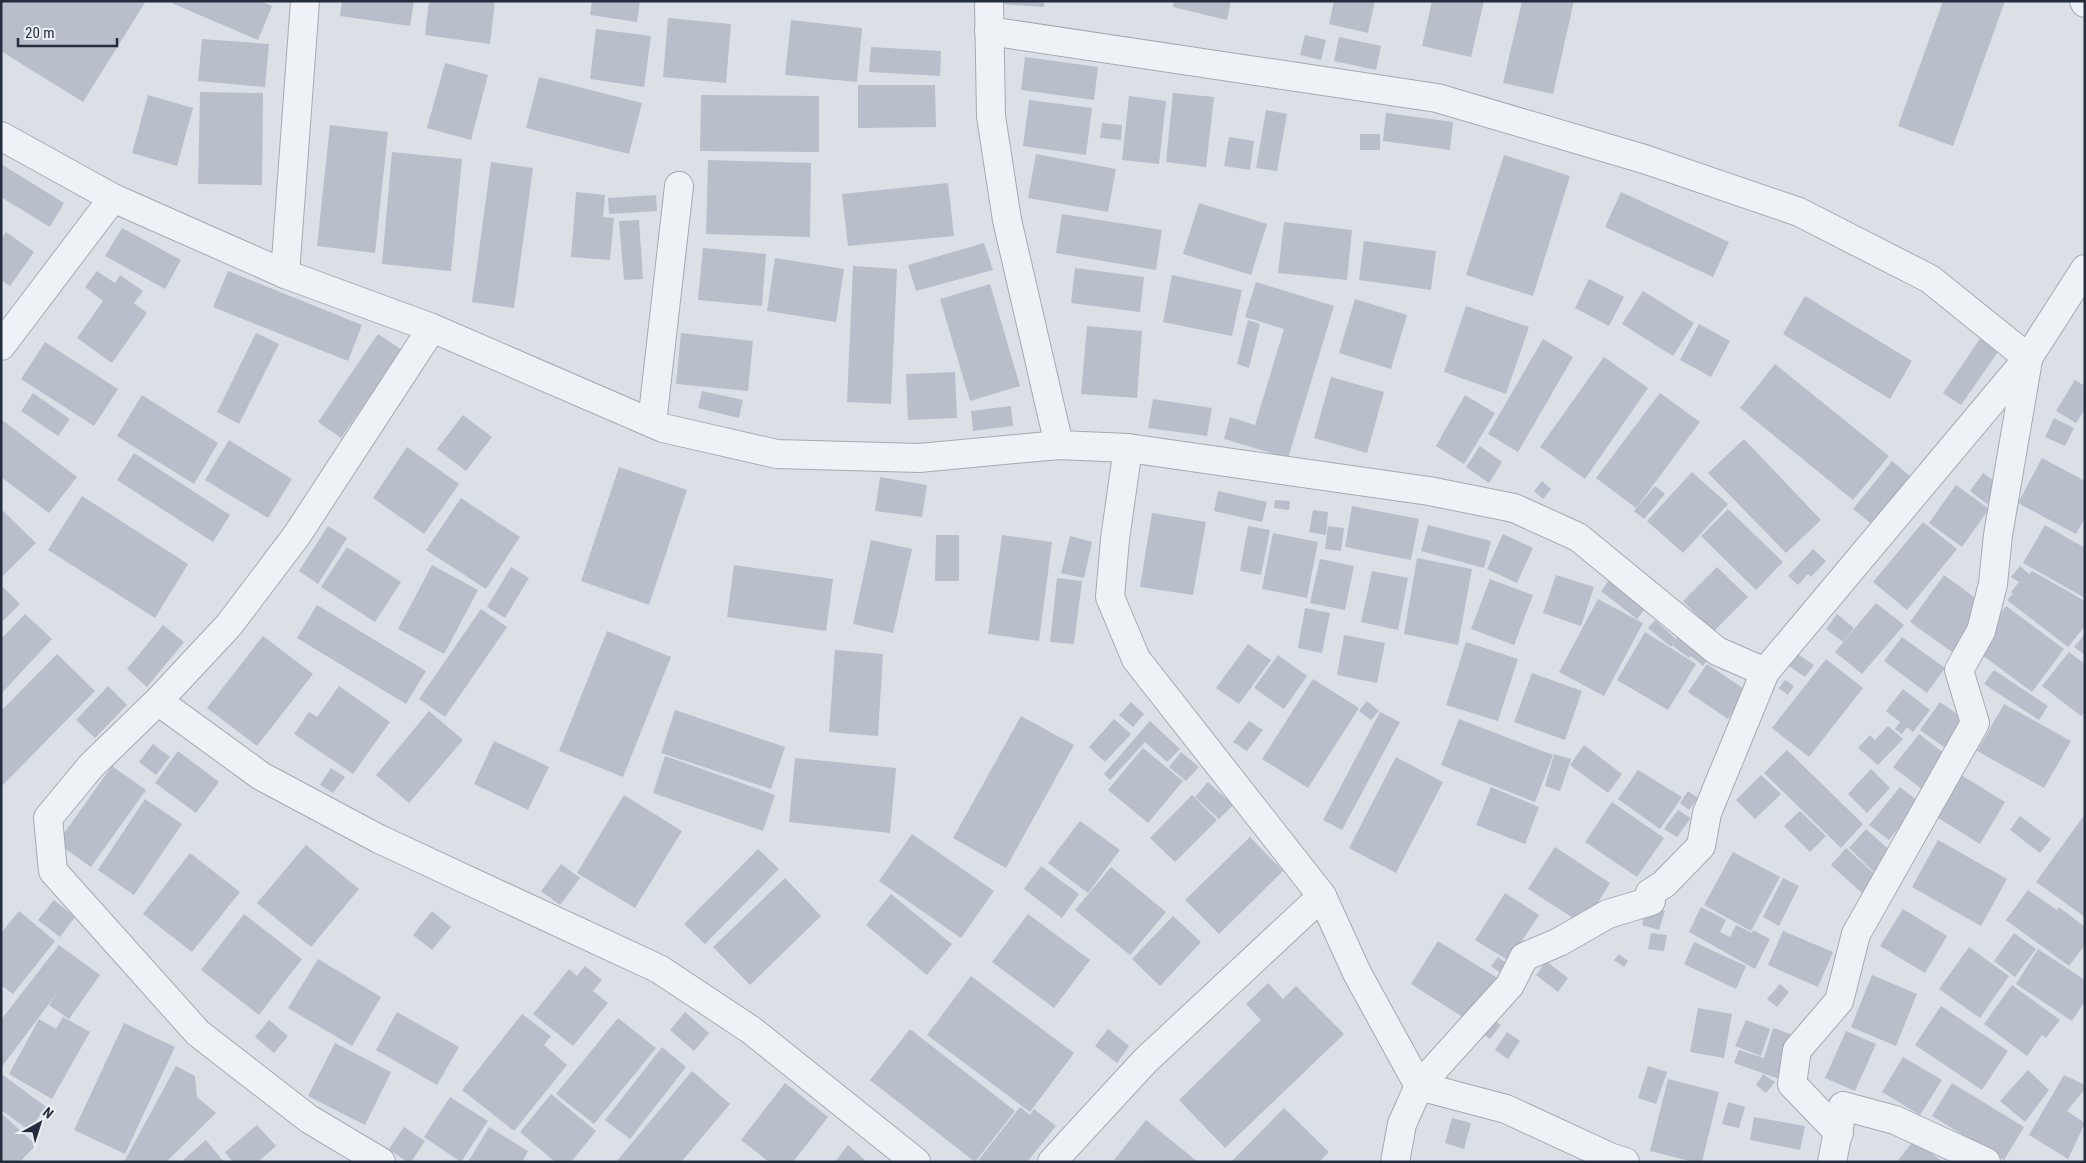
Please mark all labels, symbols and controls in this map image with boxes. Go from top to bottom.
scale bar [18,15,116,47]
text: 20 m [25,24,55,42]
north arrow [15,1098,65,1148]
text: N [40,1104,57,1122]

